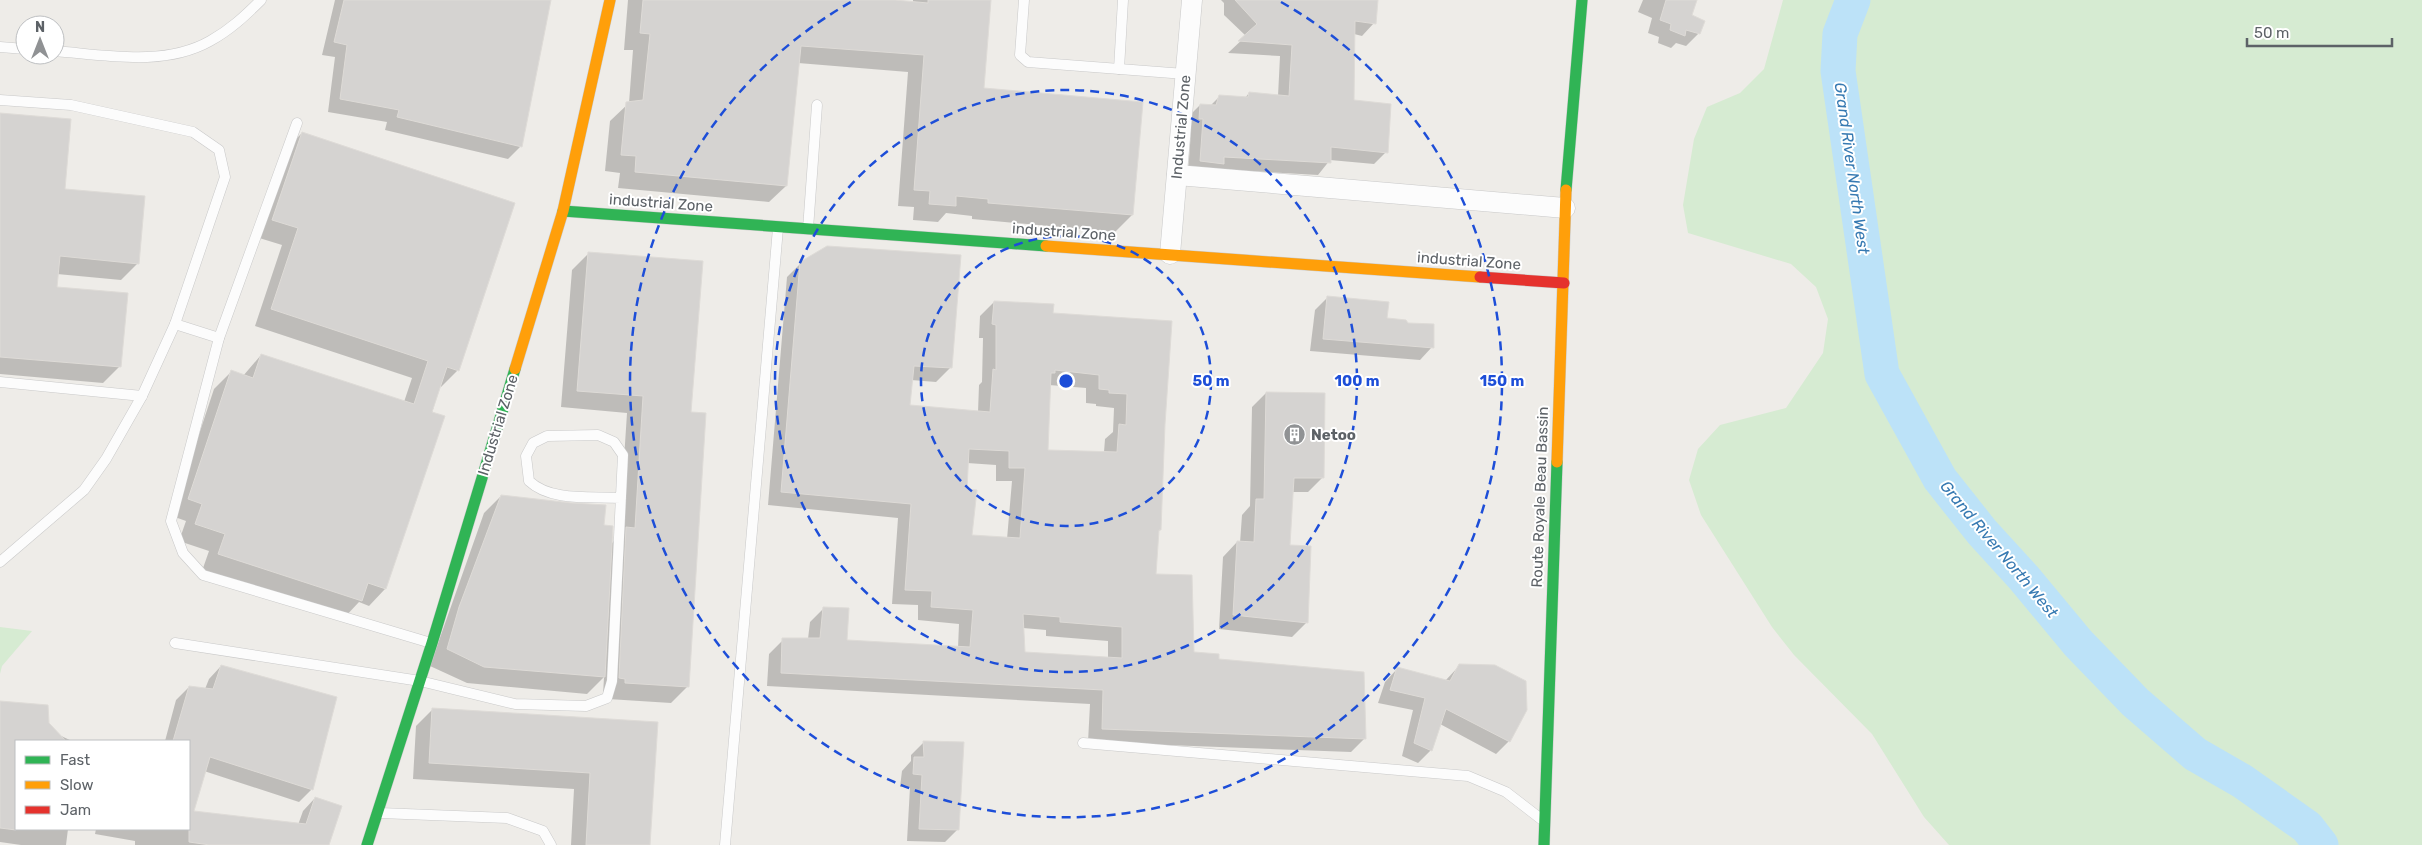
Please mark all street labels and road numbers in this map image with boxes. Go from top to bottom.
street label: Industrial Zone [1167,74,1195,180]
street label: industrial Zone [609,190,713,216]
street label: industrial Zone [1012,219,1116,245]
street label: industrial Zone [1417,248,1521,274]
street label: Industrial Zone [474,372,522,478]
street label: Route Royale Beau Bassin [1528,406,1552,588]

